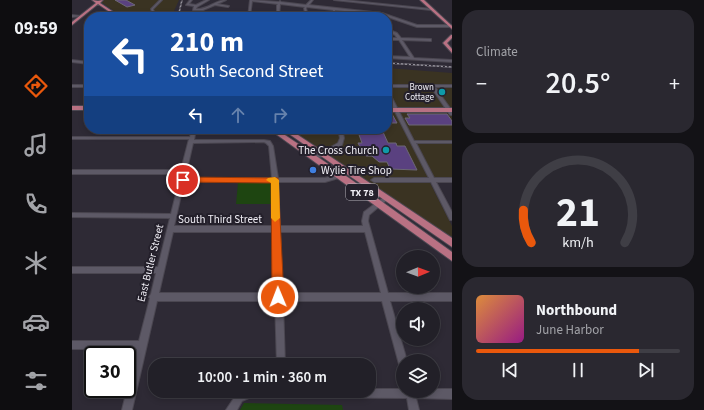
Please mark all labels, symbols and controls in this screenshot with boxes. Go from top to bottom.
text: 09:59 [14,16,58,41]
text: 210 m [170,22,244,62]
icon: left [104,28,156,80]
text: Climate [476,43,518,61]
text: South Second Street [170,59,323,84]
text: 20.5° [546,62,610,105]
text: − [476,68,487,100]
text: + [669,68,680,100]
icon: directions [22,72,50,100]
place label: Brown Cottage [405,81,435,104]
marker: Brown Cottage [437,87,447,97]
icon: left [185,104,207,126]
icon: ahead [227,104,249,126]
icon: right [269,104,291,126]
icon: music [22,131,50,159]
place label: The Cross Church [298,143,378,158]
marker: The Cross Church [381,145,391,155]
pin [166,163,200,197]
place label: Wylie Tire Shop [321,163,392,178]
marker: Wylie Tire Shop [308,165,318,175]
icon: arrive [172,169,194,191]
text: 21 [556,183,600,243]
road number: TX 78 [346,184,378,200]
icon: phone [22,190,50,218]
street label: South Third Street [178,212,262,227]
street label: East Butler Street [134,222,167,304]
text: km/h [562,232,594,253]
icon: climate [22,249,50,277]
north arrow [396,250,440,294]
map controls [396,250,440,398]
position arrow [257,276,299,318]
text: Northbound [536,300,617,321]
button: sound [396,302,440,346]
icon: car [22,308,50,336]
text: June Harbor [536,321,604,339]
speed limit sign: 30 [84,346,136,398]
button: layers [396,354,440,398]
icon: previous [499,359,521,381]
icon: pause [567,359,589,381]
icon: next [635,359,657,381]
icon: filters [22,367,50,395]
text: 10:00 · 1 min · 360 m [197,367,327,388]

